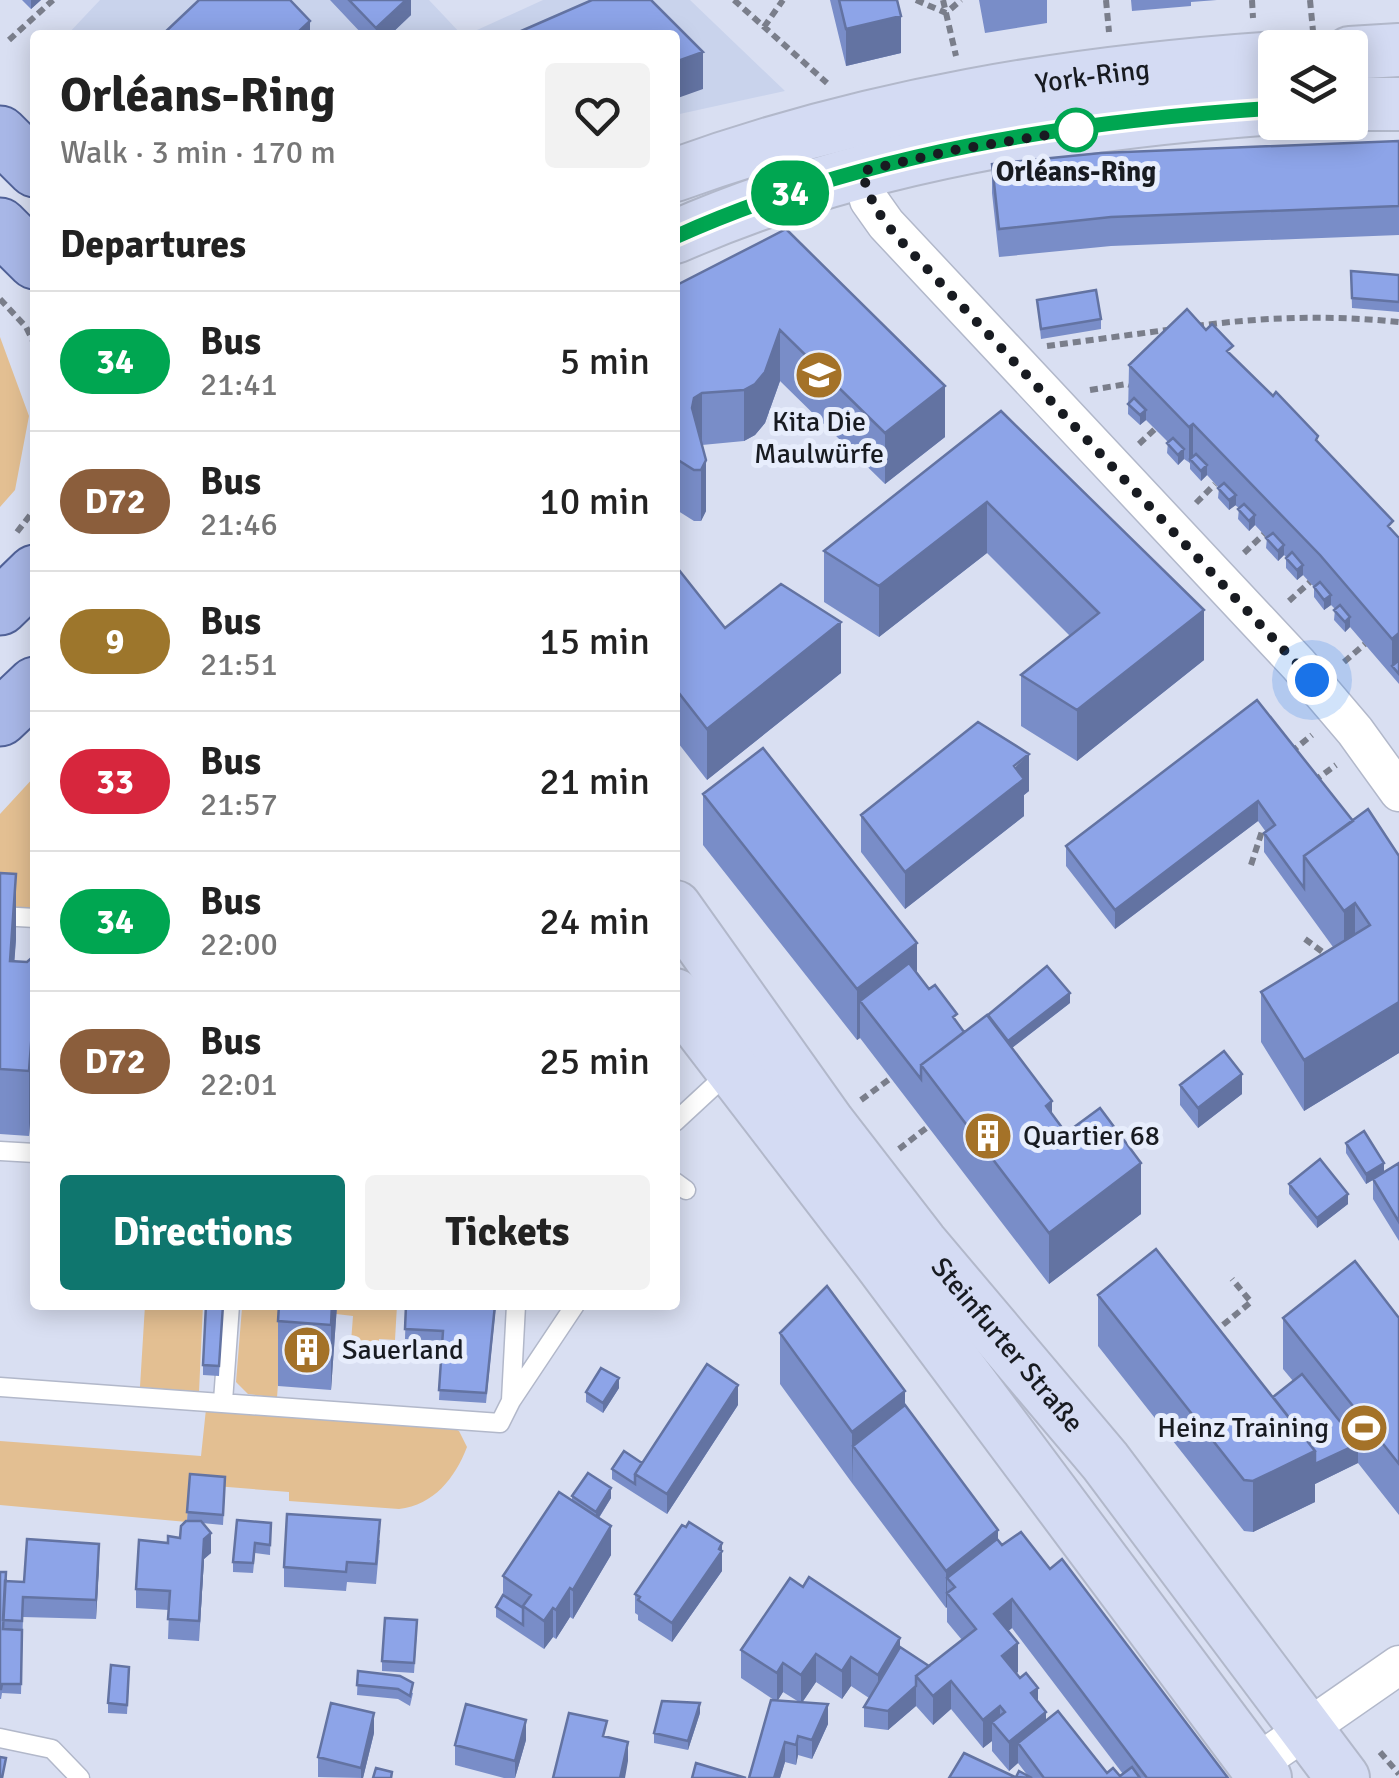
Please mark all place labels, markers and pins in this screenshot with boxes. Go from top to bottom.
marker: Orléans-Ring [1055,109,1097,151]
place label: Orléans-Ring [996,155,1156,189]
school or university icon: Kita Die Maulwürfe [793,349,845,401]
place label: Kita Die Maulwürfe [754,405,884,471]
building icon: Quartier 68 [962,1110,1014,1162]
place label: Quartier 68 [1023,1119,1160,1153]
building icon: Sauerland [281,1324,333,1376]
place label: Sauerland [342,1333,464,1367]
sports icon: Heinz Training [1338,1402,1390,1454]
place label: Heinz Training [1157,1411,1329,1445]

